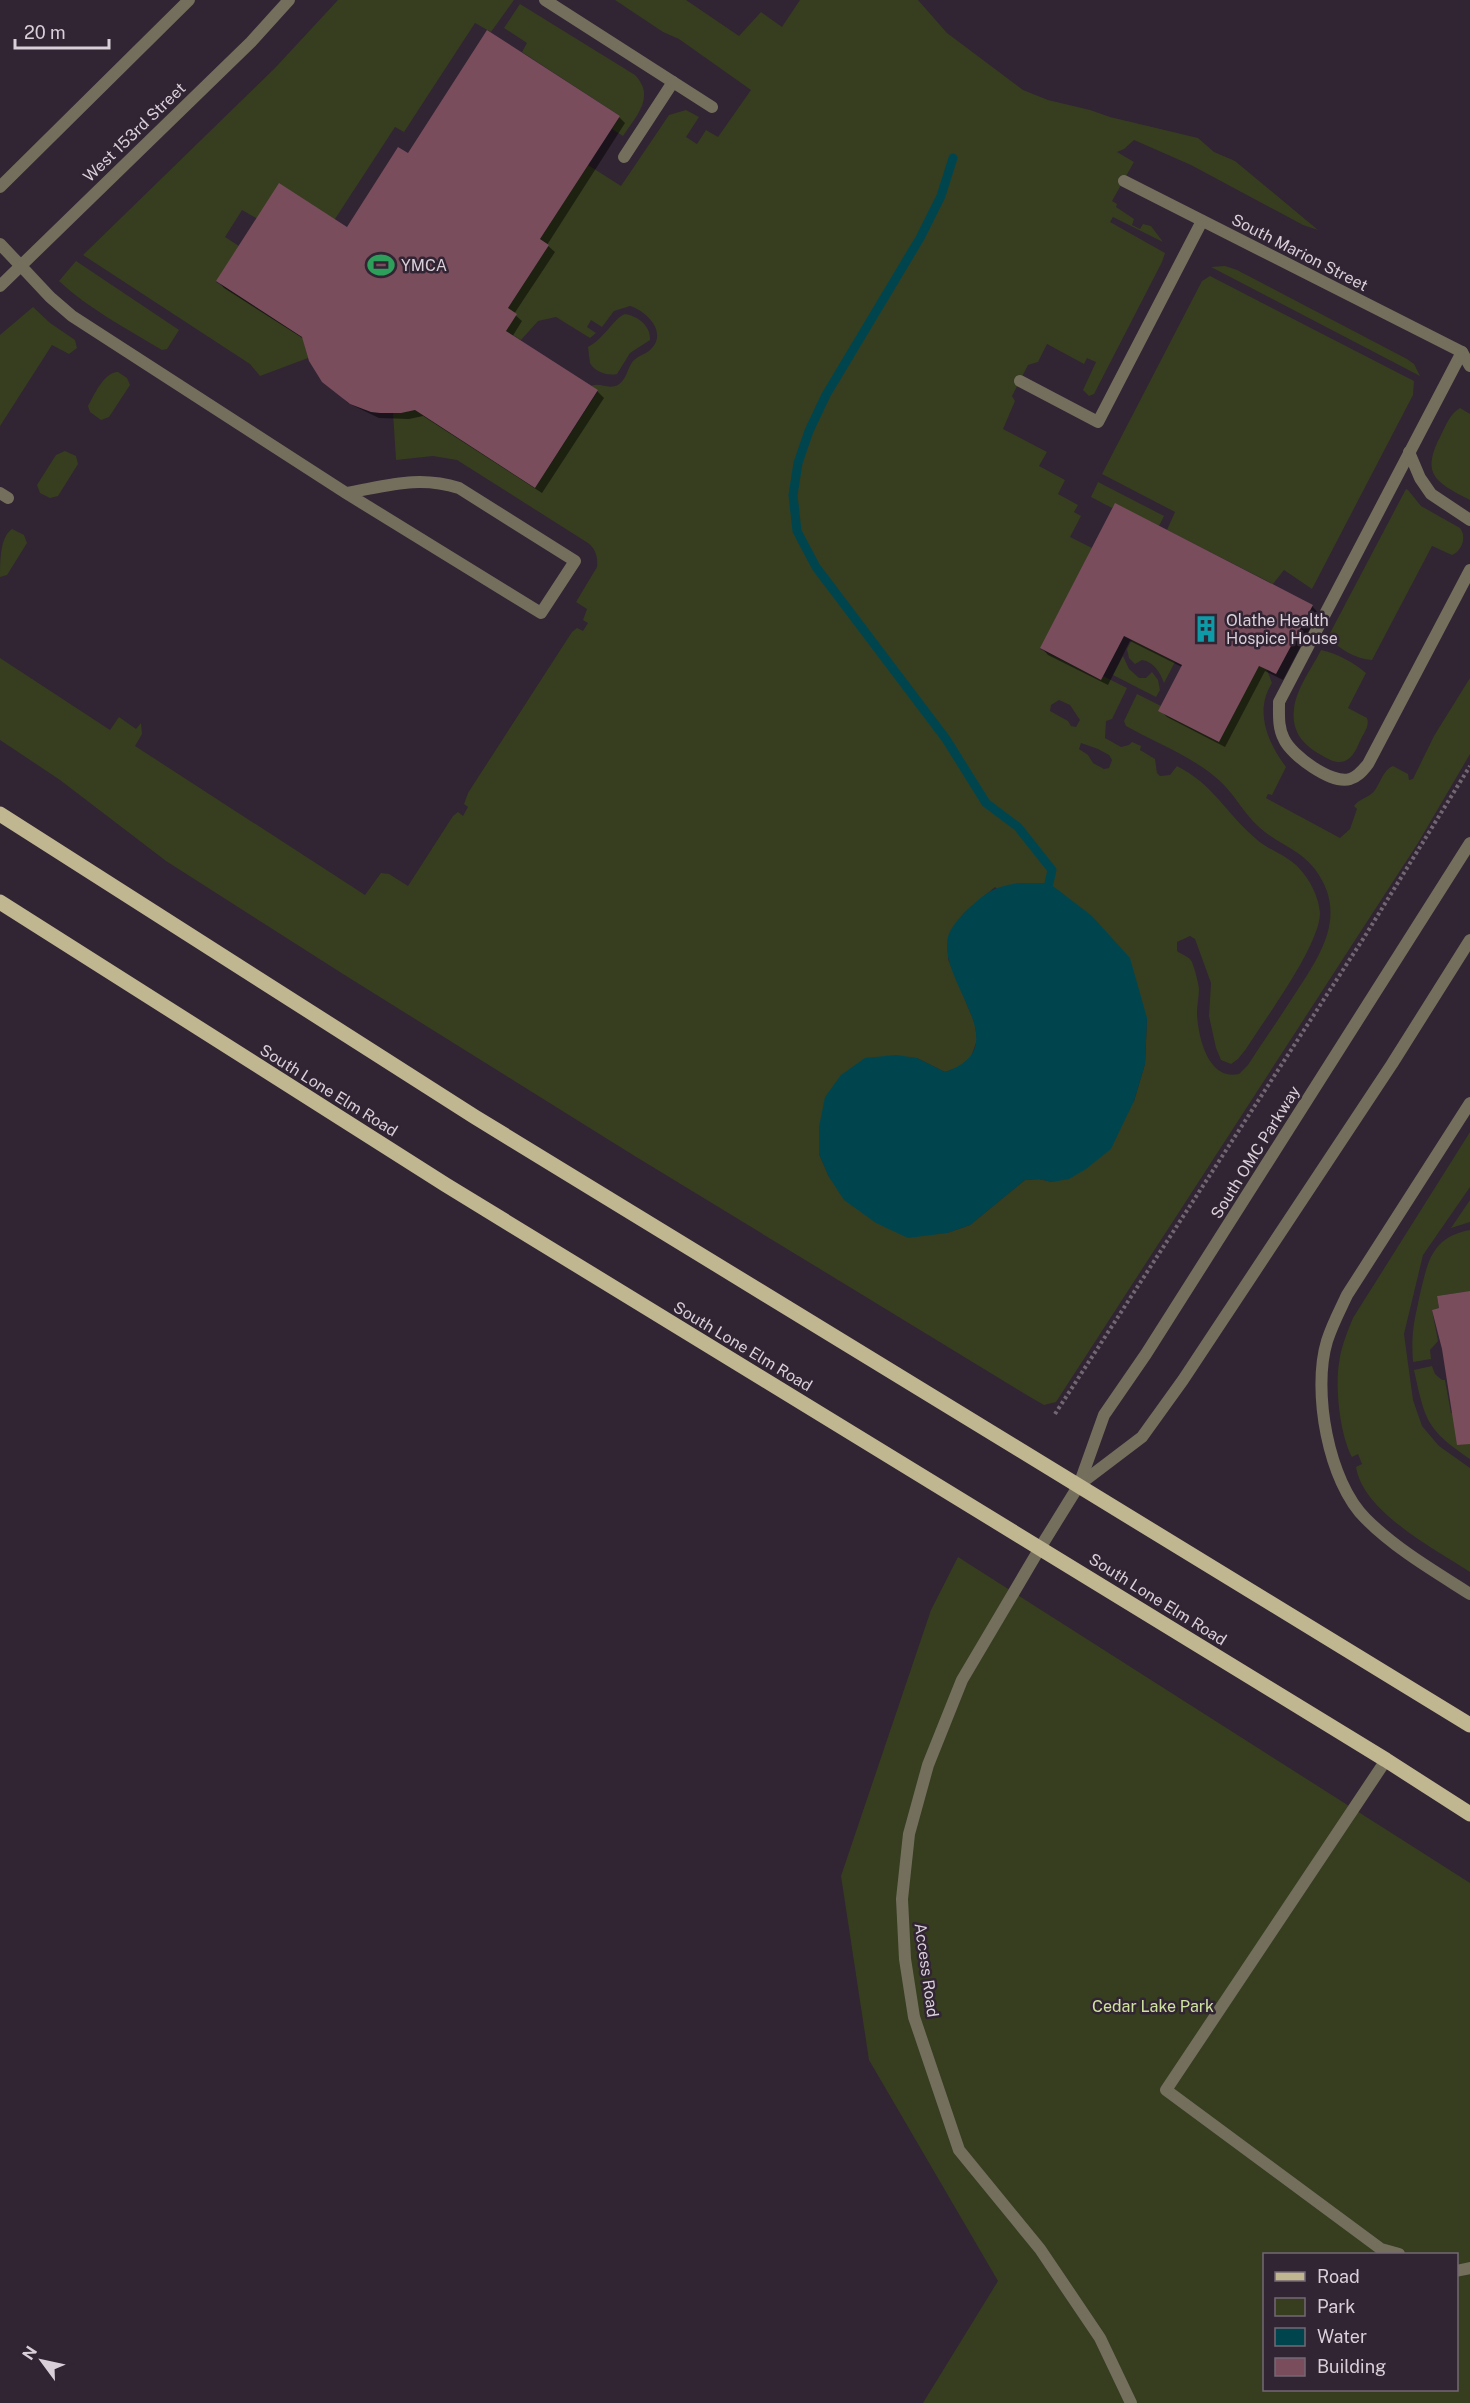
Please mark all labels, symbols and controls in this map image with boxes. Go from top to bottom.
scale bar [15,12,110,50]
text: 20 m [24,22,66,43]
street label: West 153rd Street [79,79,189,186]
street label: South Marion Street [1228,210,1371,295]
sports icon: YMCA [366,250,396,280]
place label: YMCA [401,256,447,275]
place label: Olathe Health Hospice House [1226,611,1338,648]
building icon: Olathe Health Hospice House [1191,614,1221,644]
street label: South Lone Elm Road [256,1040,401,1140]
street label: South OMC Parkway [1207,1082,1304,1222]
street label: South Lone Elm Road [670,1297,816,1395]
street label: South Lone Elm Road [1085,1549,1230,1649]
street label: Access Road [910,1922,943,2019]
park label: Cedar Lake Park [1092,1997,1214,2016]
legend [1263,2253,1458,2391]
text: Road [1317,2266,1360,2287]
text: Park [1317,2296,1355,2317]
text: Water [1317,2326,1367,2347]
north arrow [12,2331,72,2391]
text: N [18,2343,41,2364]
text: Building [1317,2356,1386,2377]

